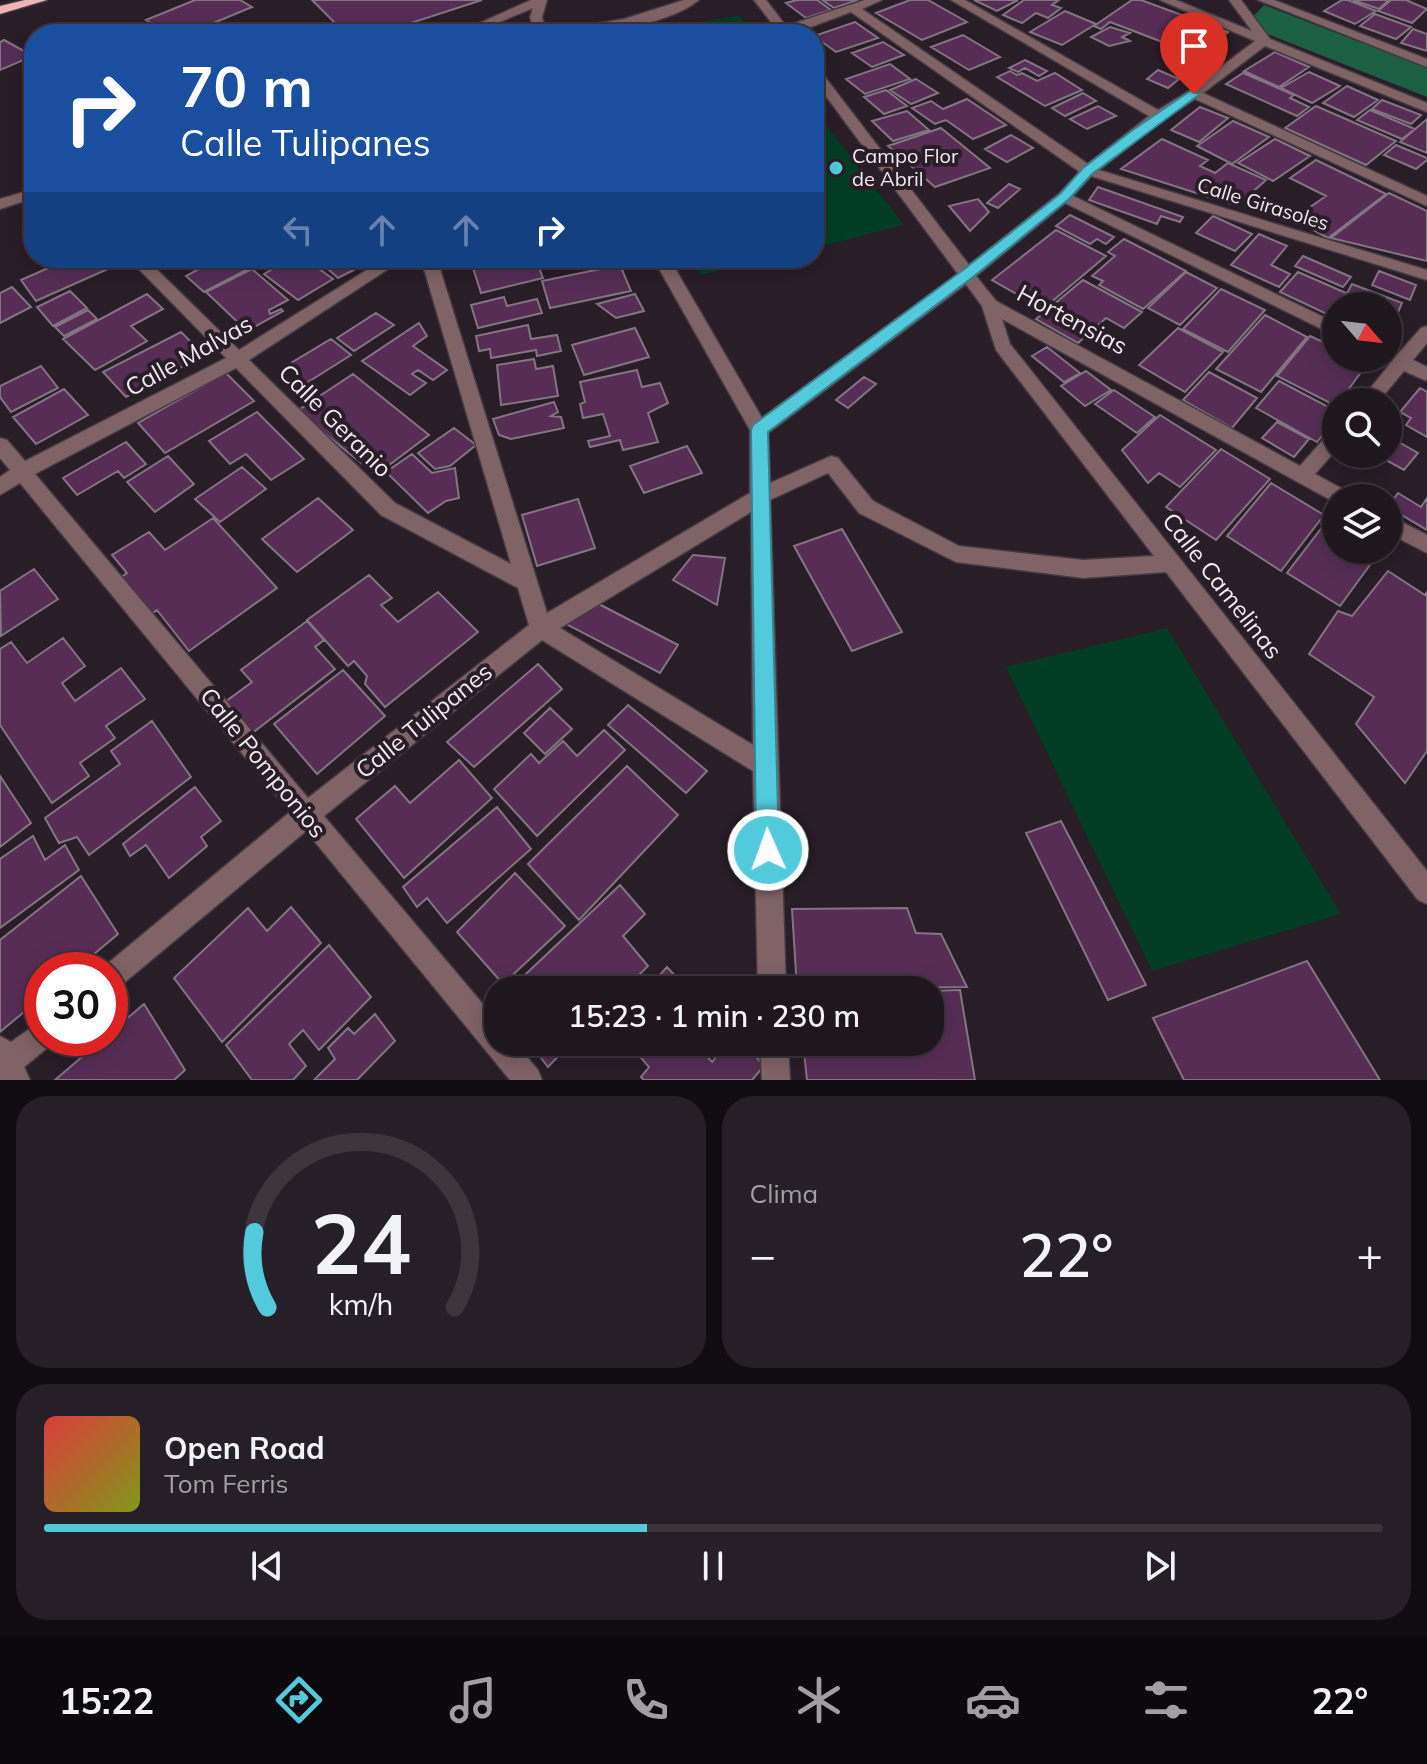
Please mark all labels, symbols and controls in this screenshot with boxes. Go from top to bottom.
pin [1160,12,1228,94]
icon: arrive [1172,24,1216,68]
text: 70 m [180,51,313,121]
icon: right [48,56,152,160]
text: Calle Tulipanes [180,120,431,165]
place label: Campo Flor de Abril [852,143,959,191]
marker: Campo Flor de Abril [827,159,845,177]
street label: Calle Girasoles [1194,172,1332,235]
icon: left [276,208,320,252]
icon: ahead [360,208,404,252]
icon: ahead [444,208,488,252]
icon: right [528,208,572,252]
street label: Hortensias [1012,278,1133,361]
north arrow [1322,292,1402,372]
map controls [1322,292,1402,564]
street label: Calle Malvas [120,308,257,402]
street label: Calle Geranio [273,357,399,483]
button: search [1322,388,1402,468]
button: layers [1322,484,1402,564]
street label: Calle Camelinas [1156,506,1289,665]
street label: Calle Tulipanes [349,656,498,784]
street label: Calle Pomponios [194,681,333,844]
position arrow [726,808,810,892]
speed limit sign: 30 [24,952,128,1056]
text: 15:23 · 1 min · 230 m [568,997,860,1035]
text: Clima [750,1177,818,1210]
text: 24 [311,1190,411,1295]
text: 22° [1019,1217,1114,1292]
text: − [750,1227,776,1282]
text: + [1357,1227,1383,1282]
text: km/h [328,1286,393,1322]
text: Open Road [164,1429,325,1467]
text: Tom Ferris [164,1467,288,1500]
icon: previous [245,1544,289,1588]
icon: pause [691,1544,735,1588]
icon: next [1138,1544,1182,1588]
icon: directions [271,1672,327,1728]
icon: music [445,1672,501,1728]
icon: phone [618,1672,674,1728]
icon: climate [791,1672,847,1728]
icon: car [965,1672,1021,1728]
icon: filters [1138,1672,1194,1728]
text: 15:22 [59,1678,154,1723]
text: 22° [1311,1678,1368,1723]

